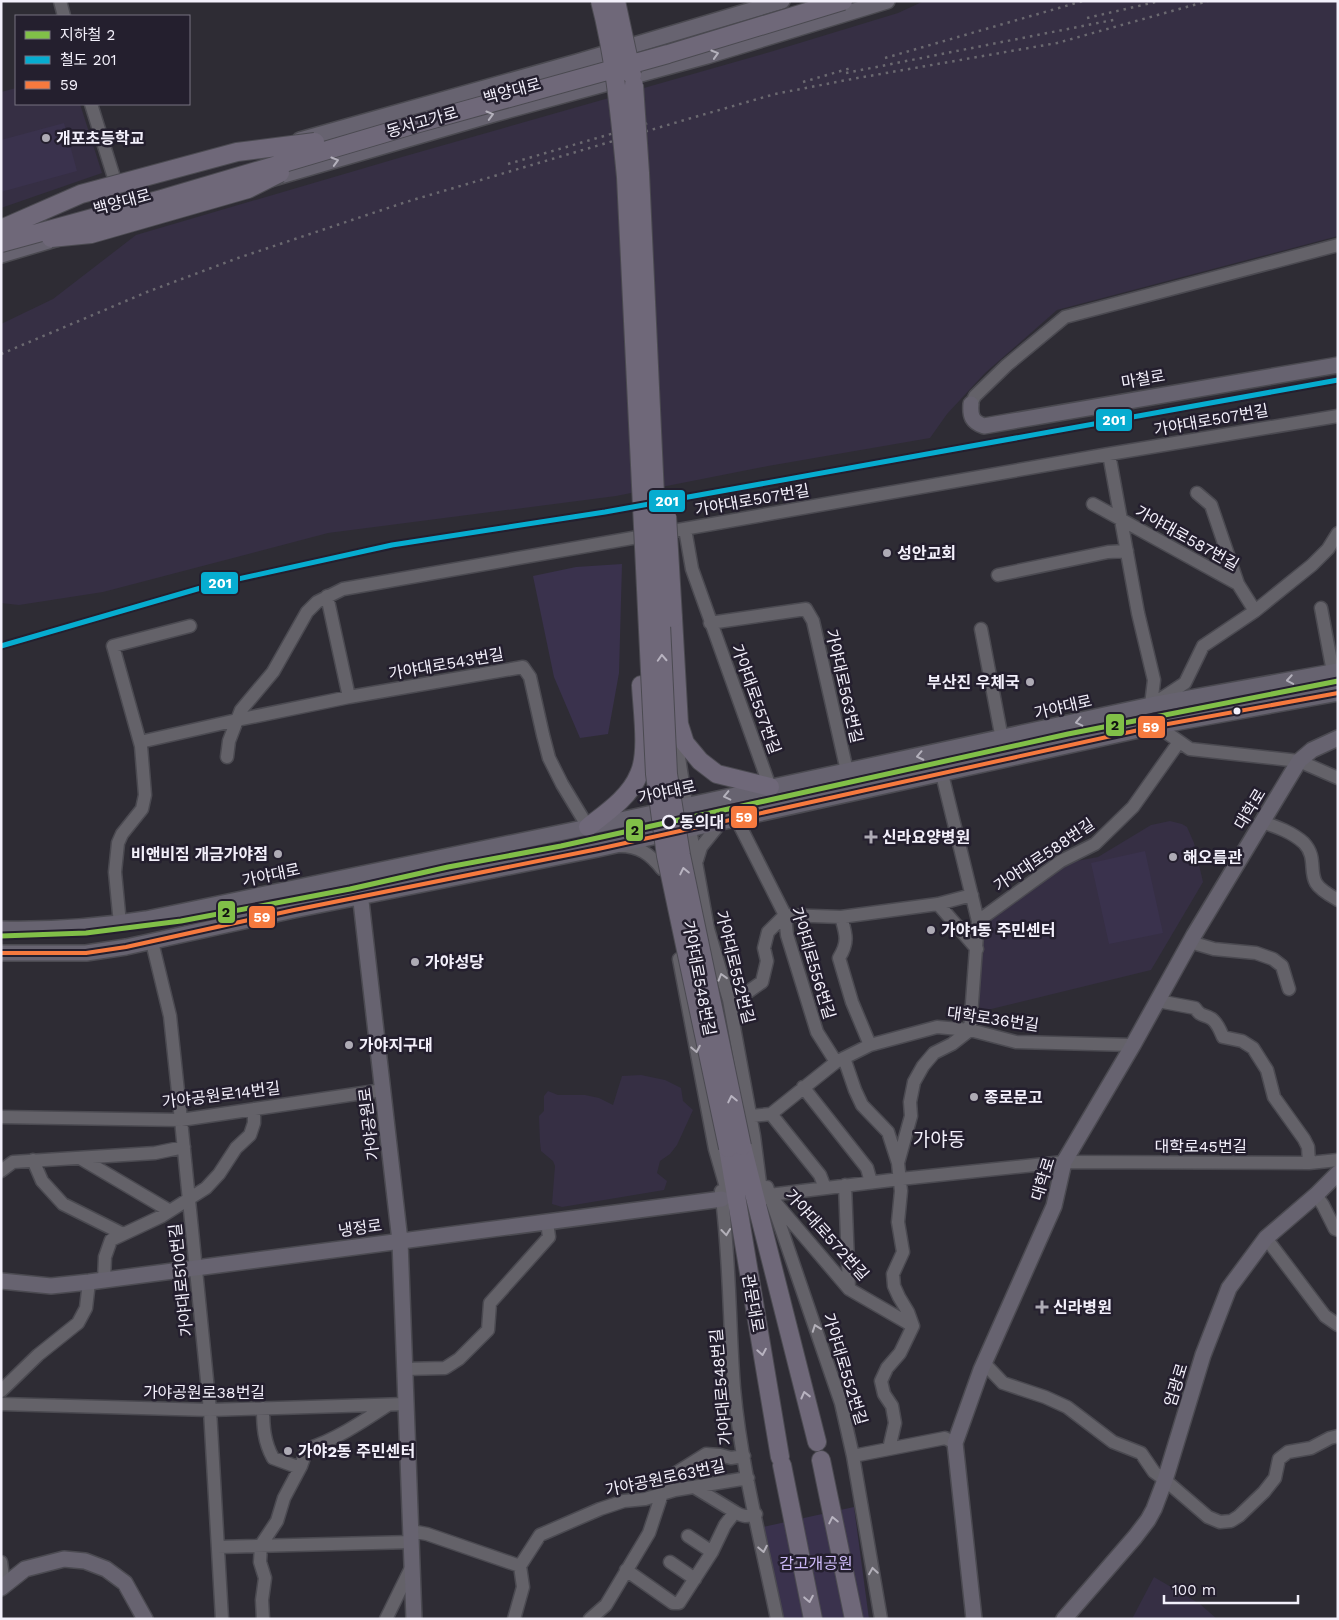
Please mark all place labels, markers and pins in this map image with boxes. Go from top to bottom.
place label: 개포초등학교 [56,129,145,148]
marker: 개포초등학교 [40,132,52,144]
place label: 성안교회 [897,544,956,563]
marker: 성안교회 [881,547,893,559]
place label: 부산진 우체국 [927,673,1020,692]
marker: 부산진 우체국 [1024,676,1036,688]
unlabelled marker [1232,706,1242,716]
place label: 동의대 [680,813,724,832]
marker: 동의대 [662,815,676,829]
place label: 신라요양병원 [882,828,970,847]
marker: 신라요양병원 [864,830,878,844]
place label: 비앤비짐 개금가야점 [131,845,268,864]
marker: 비앤비짐 개금가야점 [272,848,284,860]
place label: 해오름관 [1183,848,1242,867]
marker: 해오름관 [1167,851,1179,863]
place label: 가야1동 주민센터 [941,921,1056,940]
marker: 가야1동 주민센터 [925,924,937,936]
place label: 가야성당 [425,953,484,972]
marker: 가야성당 [409,956,421,968]
place label: 가야지구대 [359,1036,433,1055]
marker: 가야지구대 [343,1039,355,1051]
place label: 종로문고 [984,1088,1043,1107]
marker: 종로문고 [968,1091,980,1103]
place label: 신라병원 [1053,1298,1112,1317]
marker: 신라병원 [1035,1300,1049,1314]
place label: 가야2동 주민센터 [298,1442,415,1461]
marker: 가야2동 주민센터 [282,1445,294,1457]

